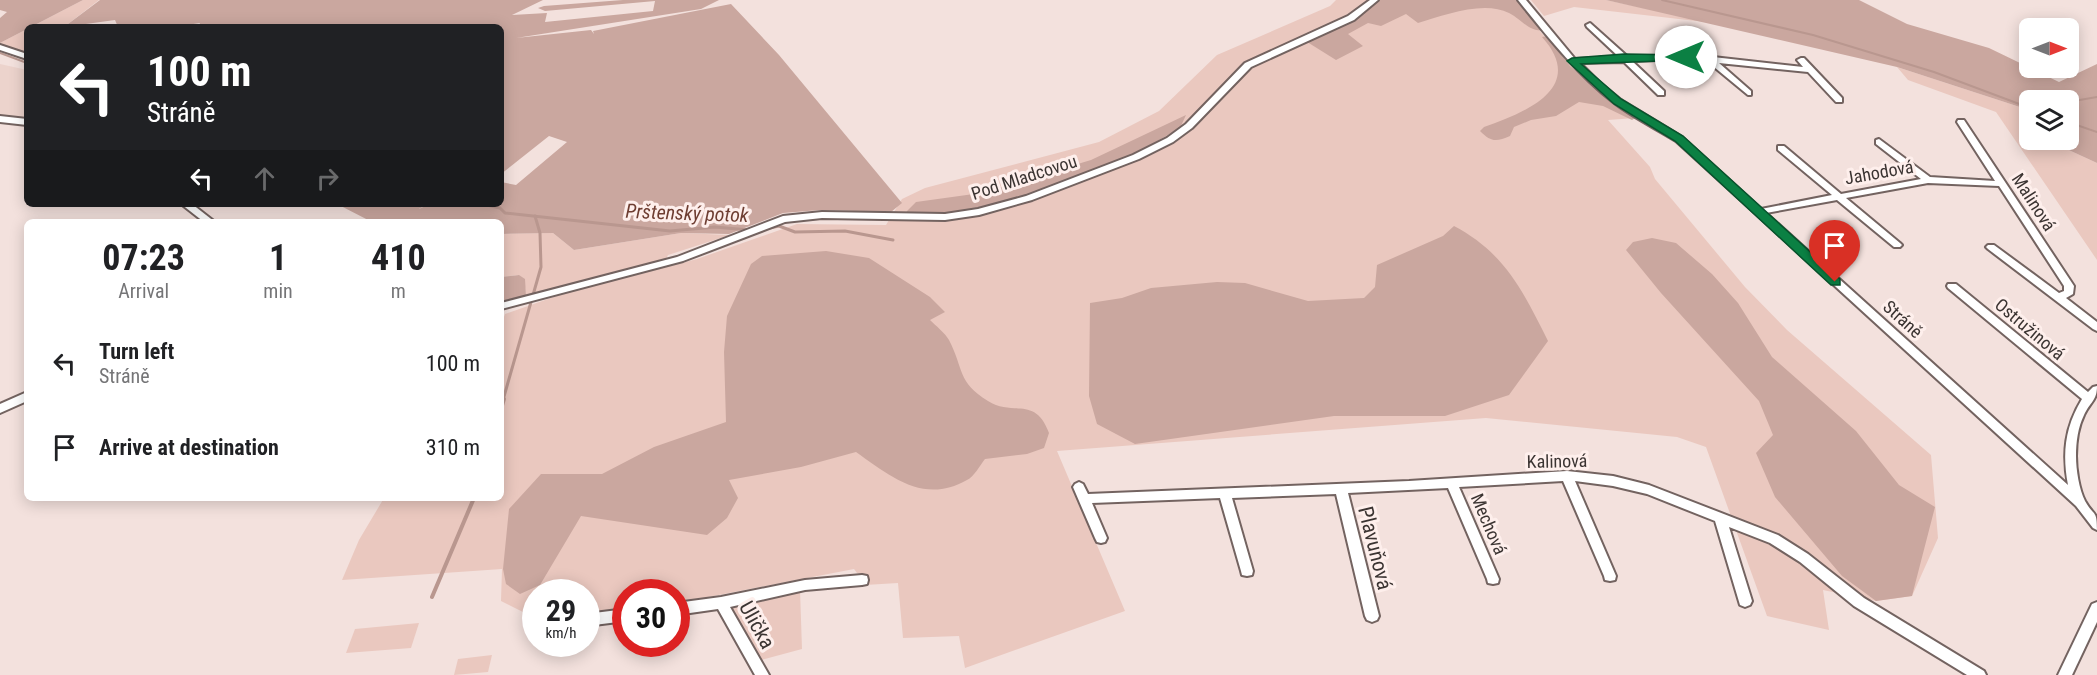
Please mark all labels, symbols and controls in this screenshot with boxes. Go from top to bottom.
north arrow [2019,18,2079,78]
map controls [2019,18,2079,150]
position arrow [1654,25,1718,89]
text: 100 m [147,47,252,96]
icon: left [48,48,126,126]
button: layers [2019,90,2079,150]
text: Stráně [147,97,215,129]
street label: Pod Mladcovou [969,150,1079,204]
street label: Jahodová [1843,156,1915,188]
icon: left [185,162,218,195]
icon: ahead [248,162,281,195]
icon: right [311,162,344,195]
street label: Malinová [2008,169,2060,235]
water label: Prštenský potok [625,199,750,227]
pin [1809,220,1860,282]
icon: arrive [1818,229,1851,262]
text: 07:23 [102,237,185,279]
text: 1 [269,237,287,279]
text: 410 [371,237,426,279]
text: Arrival [118,279,169,303]
text: min [263,279,293,303]
text: m [391,279,406,303]
street label: Ostružinová [1991,294,2069,364]
street label: Stráně [1879,296,1927,342]
text: Turn left [99,339,174,364]
icon: left [48,347,81,380]
text: 100 m [426,351,480,376]
text: Stráně [99,364,150,388]
icon: arrive [48,431,81,464]
text: Arrive at destination [99,435,279,460]
text: 310 m [426,435,480,460]
street label: Kalinová [1527,450,1587,472]
street label: Mechová [1467,490,1511,558]
street label: Plavuňová [1353,504,1397,592]
speed limit sign: 30 [612,579,690,657]
text: 29 [546,593,576,628]
street label: Ulička [734,597,780,653]
text: km/h [546,624,576,642]

